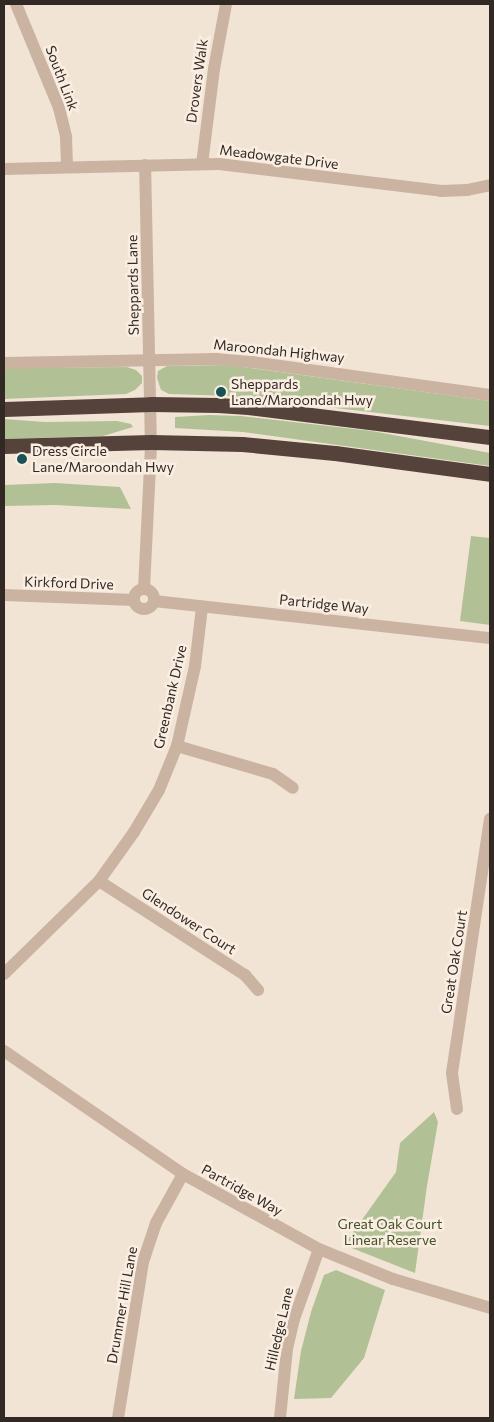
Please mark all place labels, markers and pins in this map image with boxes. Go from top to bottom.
place label: Sheppards Lane/Maroondah Hwy [231,376,373,408]
marker: Sheppards Lane/Maroondah Hwy [215,386,227,398]
place label: Dress Circle Lane/Maroondah Hwy [32,443,174,476]
marker: Dress Circle Lane/Maroondah Hwy [16,453,28,465]

